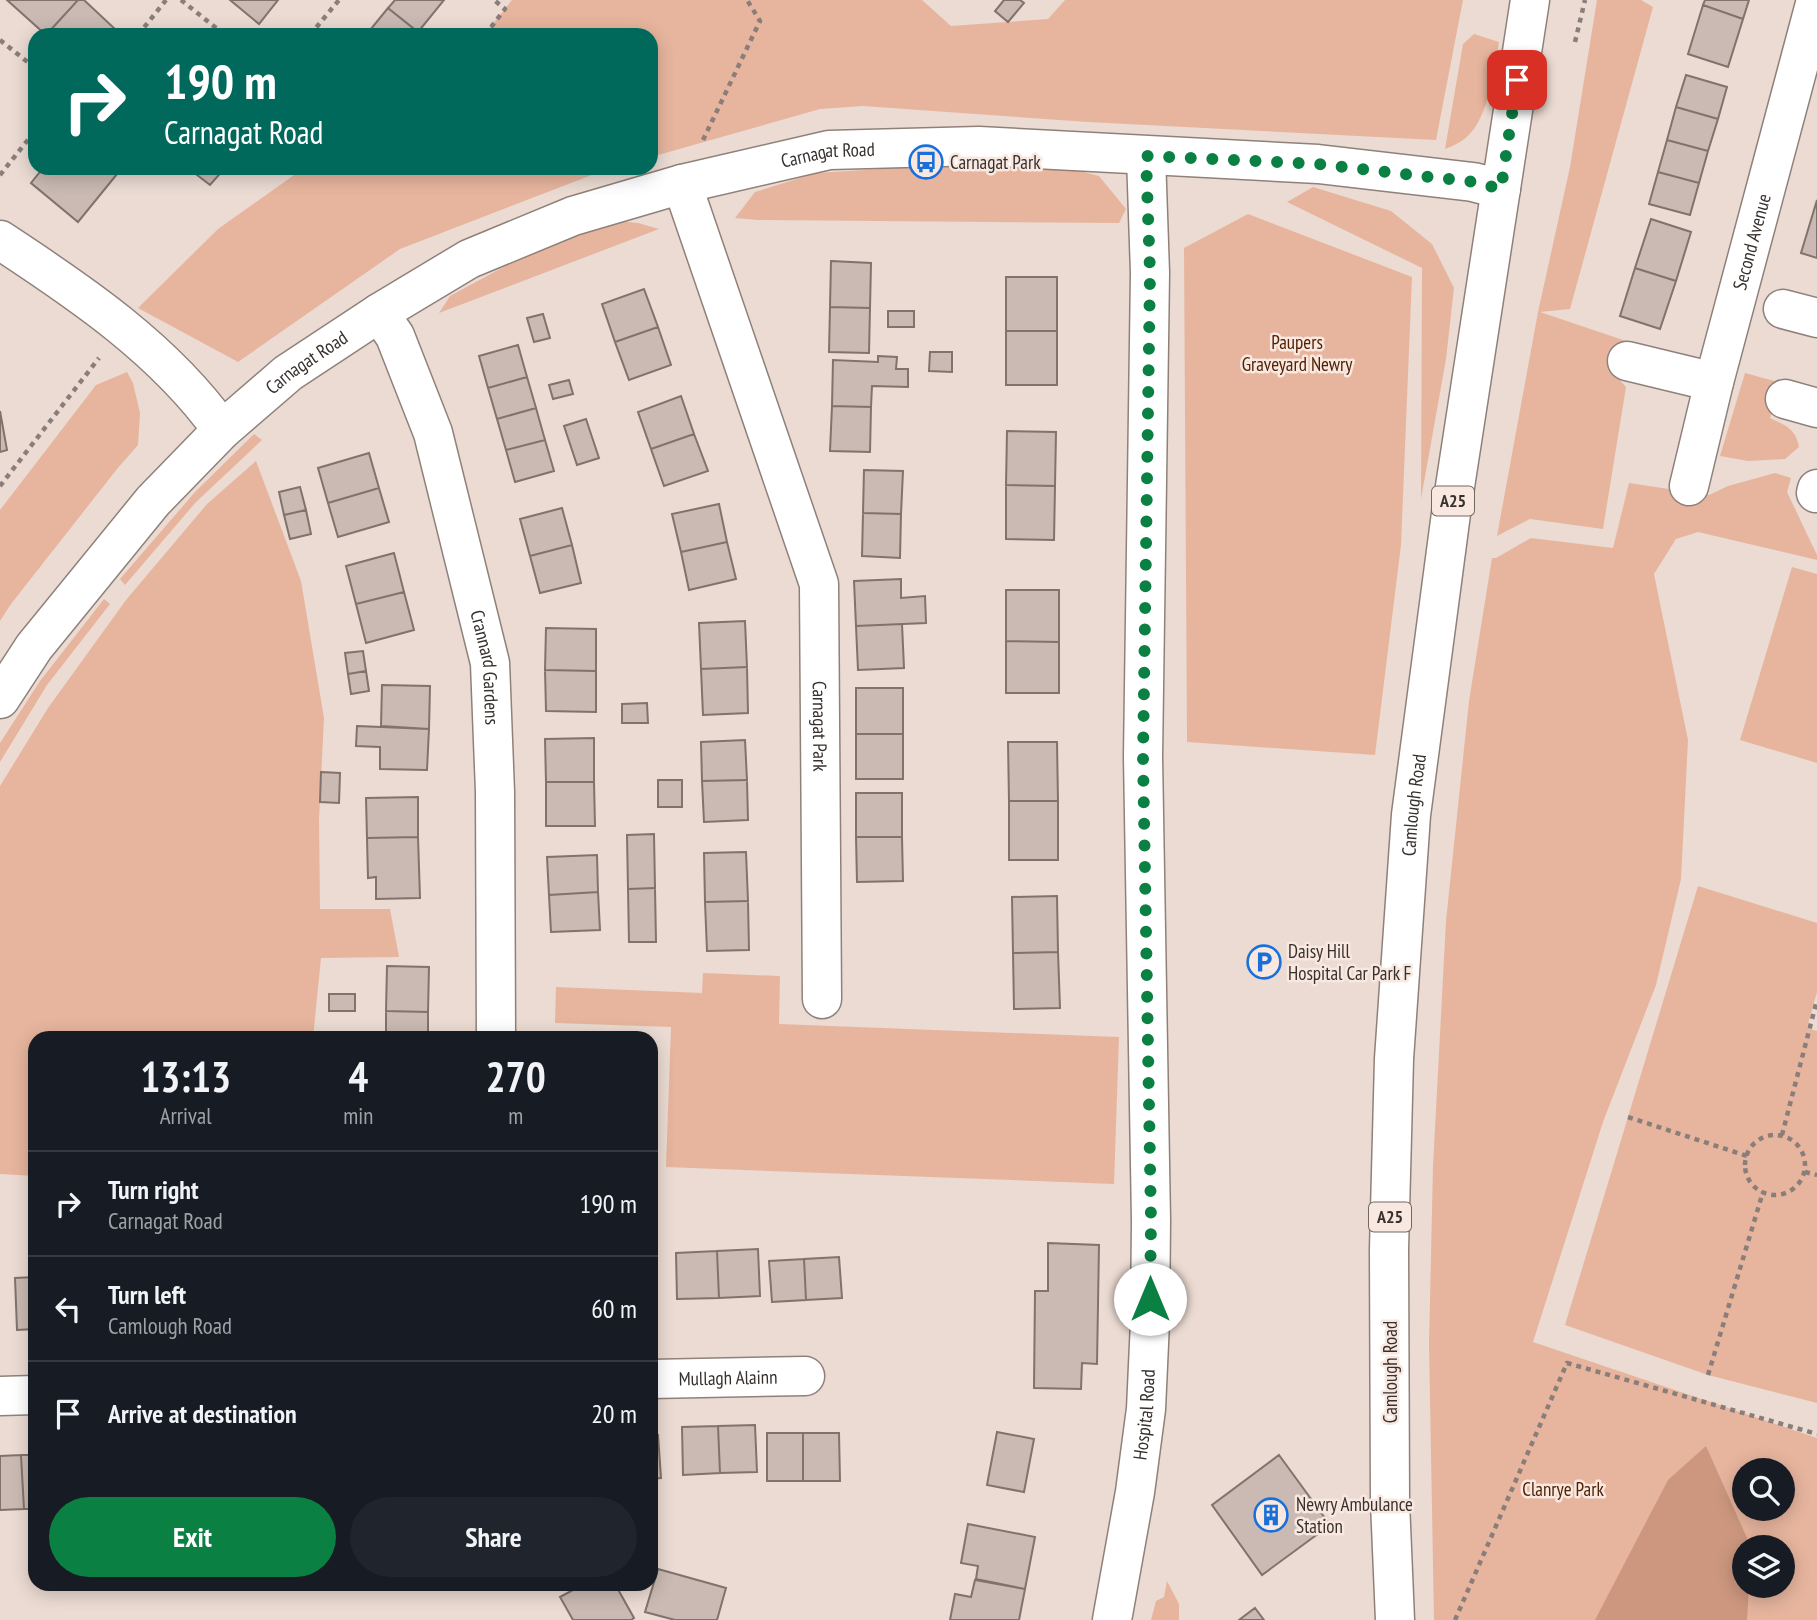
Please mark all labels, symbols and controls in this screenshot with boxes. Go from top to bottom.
text: 190 m [164,49,277,113]
pin [1487,50,1547,110]
icon: right [49,56,140,147]
icon: arrive [1498,61,1536,99]
text: Carnagat Road [164,111,323,153]
street label: Carnagat Road [778,137,875,173]
bus stop icon: Carnagat Park [907,143,945,181]
place label: Carnagat Park [950,150,1041,174]
street label: Second Avenue [1727,191,1776,293]
street label: Carnagat Road [260,325,352,399]
park label: Paupers Graveyard Newry [1242,330,1353,376]
road number: A25 [1432,486,1474,516]
street label: Crannard Gardens [465,607,504,725]
street label: Carnagat Park [808,681,832,772]
street label: Camlough Road [1396,753,1431,857]
place label: Daisy Hill Hospital Car Park F [1288,939,1412,985]
parking icon: Daisy Hill Hospital Car Park F [1245,943,1283,981]
text: 13:13 [140,1049,231,1104]
text: 4 [348,1049,368,1104]
text: 270 [486,1049,546,1104]
text: Arrival [160,1101,212,1130]
text: min [343,1101,373,1130]
text: m [508,1101,523,1130]
text: Turn right [108,1173,199,1206]
icon: right [49,1185,87,1223]
text: 190 m [579,1187,637,1220]
road number: A25 [1369,1202,1411,1232]
text: Carnagat Road [108,1206,223,1235]
position arrow [1113,1262,1187,1336]
text: Turn left [108,1278,186,1311]
icon: left [49,1290,87,1328]
text: 60 m [591,1292,637,1325]
text: Camlough Road [108,1311,232,1340]
street label: Camlough Road [1378,1321,1402,1423]
street label: Mullagh Alainn [678,1365,778,1390]
street label: Hospital Road [1127,1369,1160,1461]
icon: arrive [49,1395,87,1433]
text: Arrive at destination [108,1397,297,1430]
text: 20 m [591,1397,637,1430]
map controls [1732,1458,1795,1598]
button: search [1732,1458,1795,1521]
park label: Clanrye Park [1522,1477,1604,1501]
place label: Newry Ambulance Station [1296,1492,1413,1538]
building icon: Newry Ambulance Station [1252,1496,1290,1534]
button: Exit [49,1497,336,1577]
button: Share [350,1497,637,1577]
button: layers [1732,1535,1795,1598]

